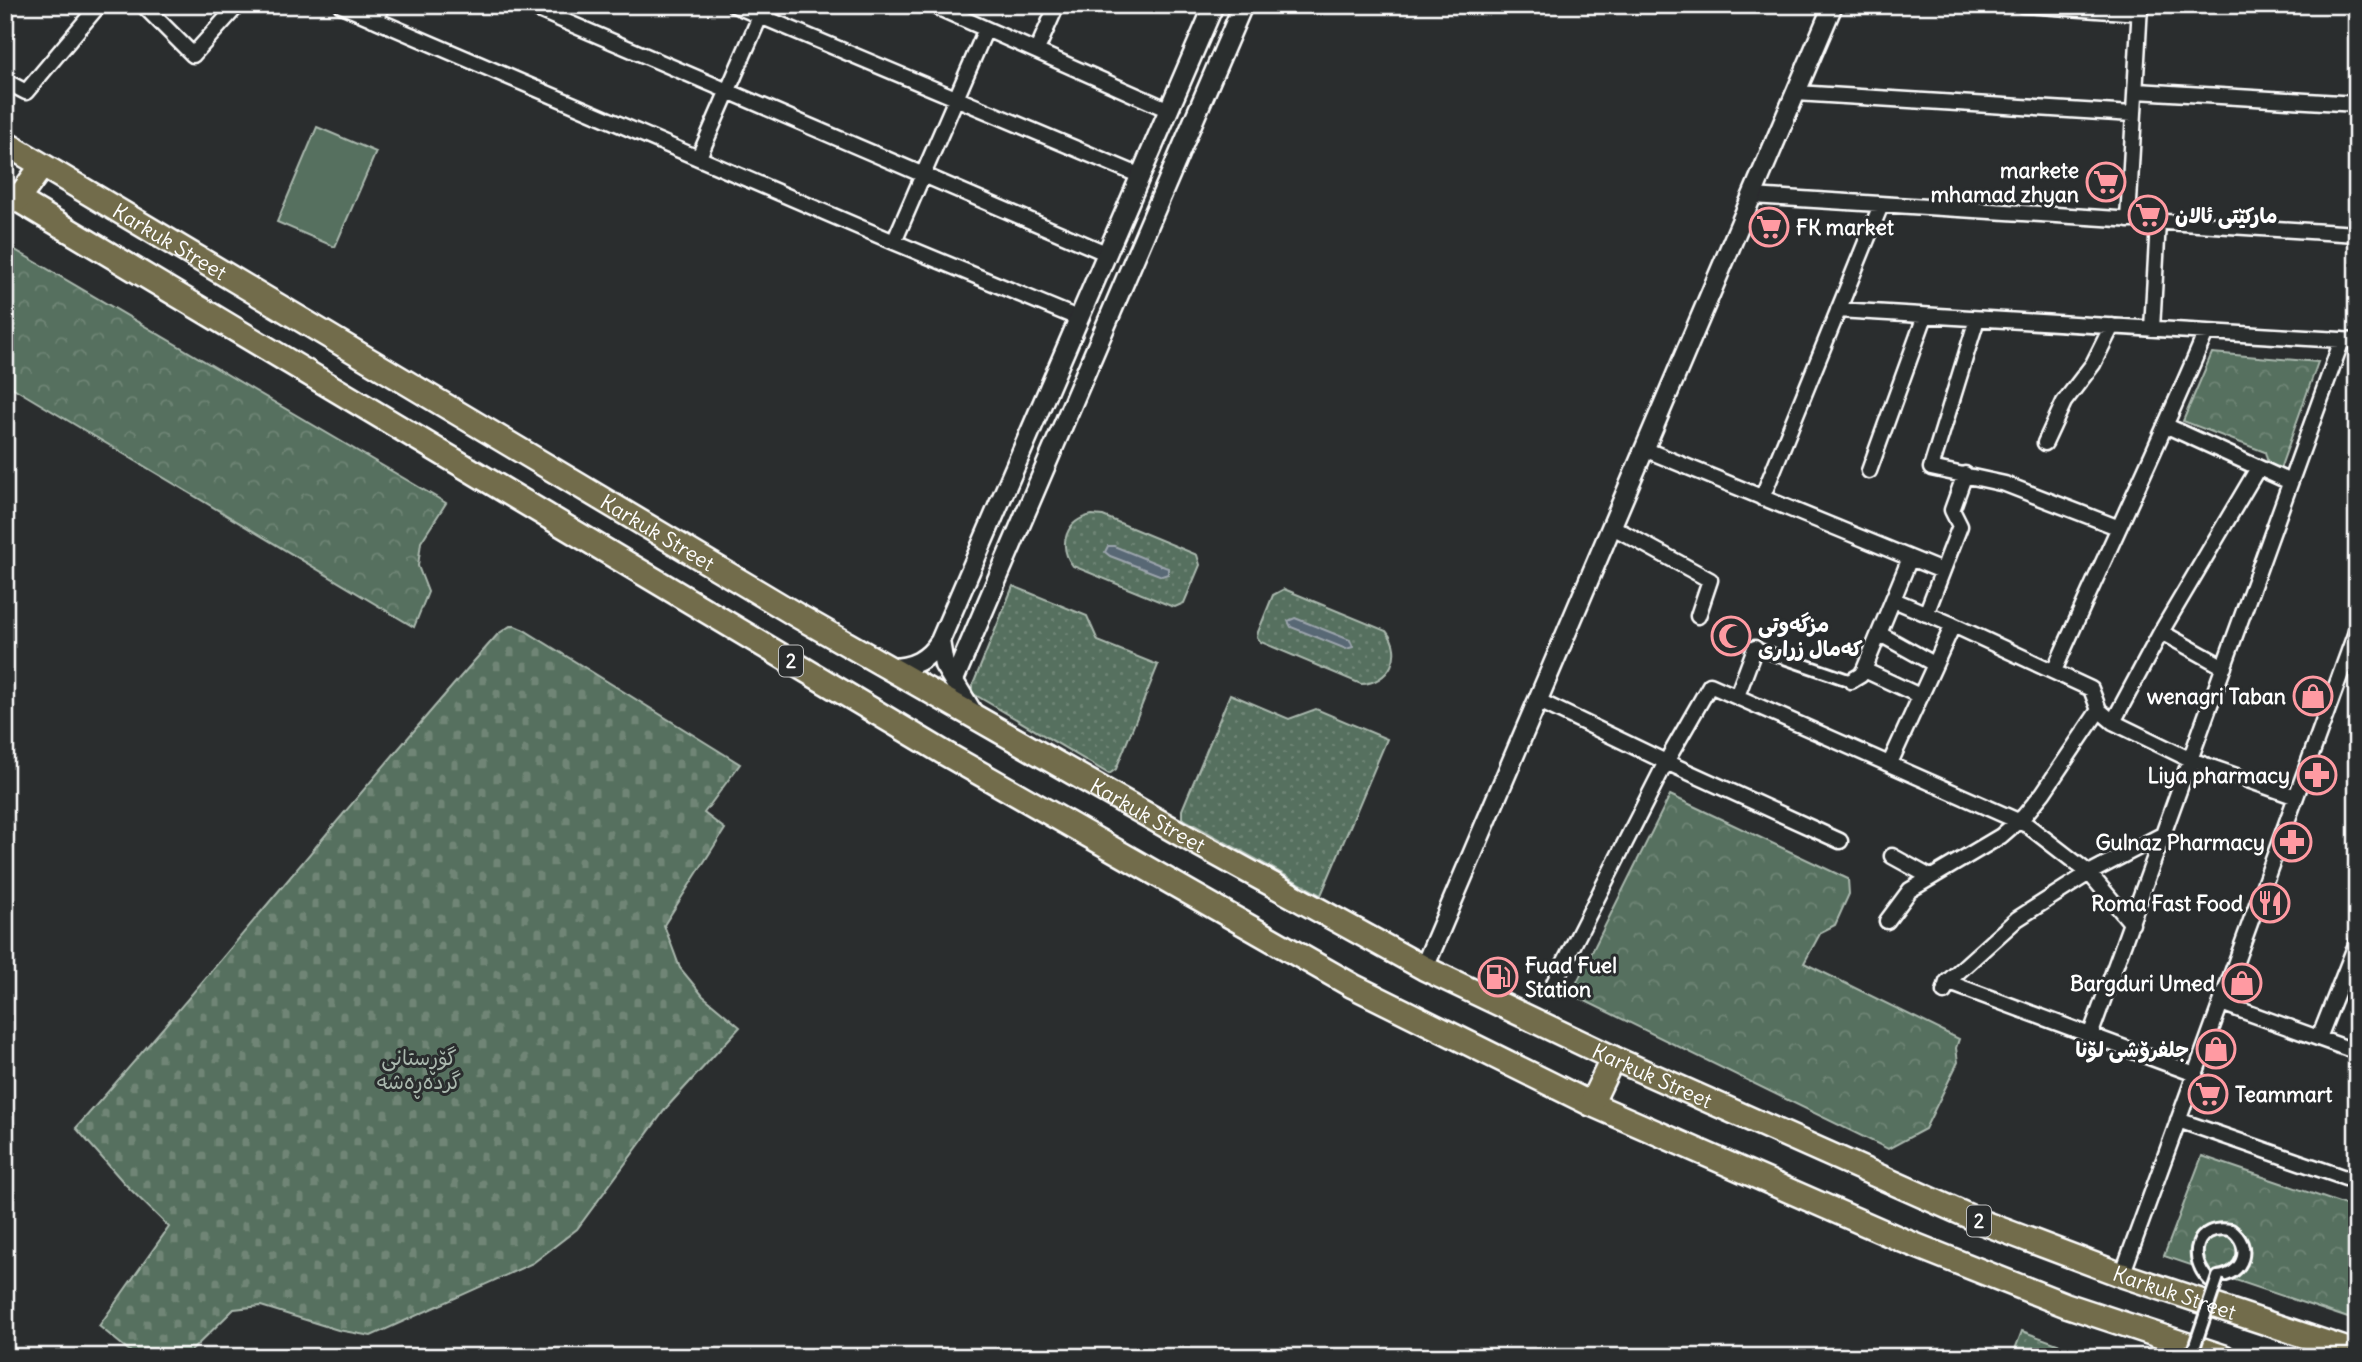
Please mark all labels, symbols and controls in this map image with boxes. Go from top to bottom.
place label: markete mhamad zhyan [1931,157,2079,208]
supermarket icon: markete mhamad zhyan [2085,161,2127,203]
supermarket icon: مارکێتی ئالان [2127,194,2169,236]
street label: Karkuk Street [108,197,232,286]
place label: مارکێتی ئالان [2175,202,2278,229]
supermarket icon: FK market [1748,206,1790,248]
place label: FK market [1796,214,1895,241]
street label: Karkuk Street [596,488,720,577]
place label: مزگەوتی کەمال زراری [1758,611,1863,662]
mosque icon: مزگەوتی کەمال زراری [1710,615,1752,657]
road number: 2 [779,646,803,676]
shop icon: wenagri Taban [2292,675,2334,717]
place label: wenagri Taban [2147,683,2286,710]
pharmacy icon: Liya pharmacy [2296,754,2338,796]
place label: Liya pharmacy [2147,762,2290,789]
street label: Karkuk Street [1085,772,1210,859]
pharmacy icon: Gulnaz Pharmacy [2271,821,2313,863]
place label: Gulnaz Pharmacy [2095,829,2265,856]
restaurant icon: Roma Fast Food [2249,882,2291,924]
place label: Roma Fast Food [2091,890,2244,917]
place label: Fuad Fuel Station [1525,952,1617,1003]
fuel station icon: Fuad Fuel Station [1477,956,1519,998]
shop icon: Bargduri Umed [2221,962,2263,1004]
place label: Bargduri Umed [2070,970,2216,997]
shop icon: جلفرۆشی لۆنا [2195,1028,2237,1070]
place label: جلفرۆشی لۆنا [2075,1036,2189,1063]
street label: Karkuk Street [1588,1037,1716,1114]
park label: گۆڕستانی گردەڕەشە [377,1044,461,1099]
supermarket icon: Teammart [2187,1073,2229,1115]
place label: Teammart [2235,1081,2333,1108]
road number: 2 [1967,1205,1991,1236]
street label: Karkuk Street [2109,1259,2240,1326]

